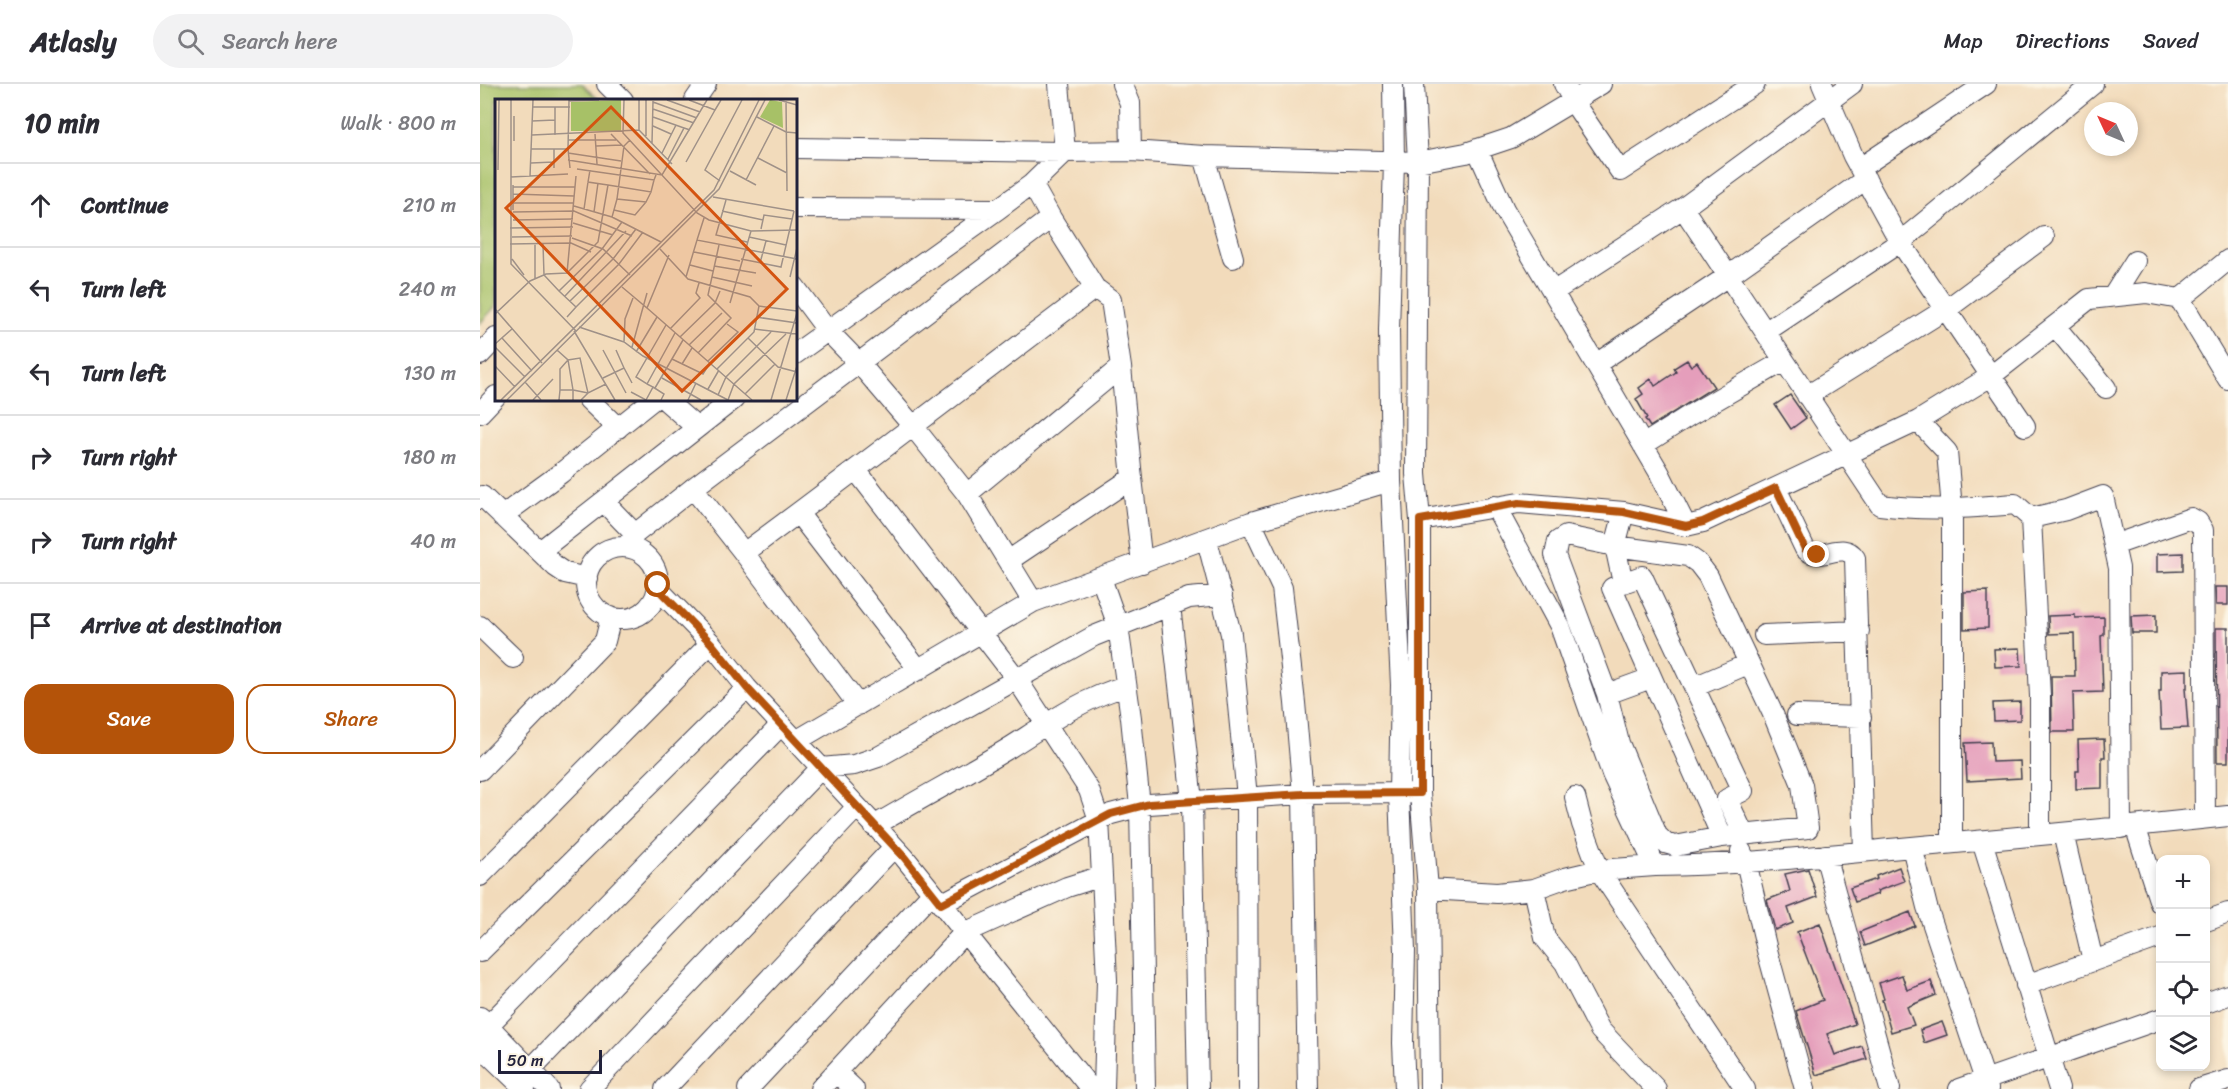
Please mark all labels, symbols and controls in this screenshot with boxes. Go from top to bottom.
search box [153,14,573,68]
text: Atlasly [30,17,117,66]
text: Search here [222,22,338,61]
text: Map [1944,22,1982,60]
text: Directions [2015,22,2110,60]
text: Saved [2143,22,2198,60]
icon: search [174,25,207,58]
inset map [495,99,796,400]
text: 10 min [24,100,100,146]
north arrow [2084,102,2138,156]
text: Walk · 800 m [341,106,456,141]
text: Continue [81,186,169,225]
text: 210 m [403,188,456,223]
icon: ahead [24,189,57,222]
text: Turn left [81,270,166,309]
text: 240 m [399,272,456,307]
icon: left [24,273,57,306]
text: Turn left [81,354,166,393]
text: 130 m [403,356,456,391]
icon: left [24,357,57,390]
text: Turn right [81,438,176,477]
text: 180 m [402,440,456,475]
icon: right [24,441,57,474]
text: Turn right [81,522,176,561]
text: 40 m [410,524,456,559]
icon: right [24,525,57,558]
route end [1803,541,1829,567]
route start [644,571,670,597]
text: Arrive at destination [81,606,282,645]
icon: arrive [24,609,57,642]
button: Save [24,684,234,754]
button: Share [246,684,456,754]
map controls [2156,855,2210,1071]
button: + [2156,855,2210,909]
button: − [2156,909,2210,963]
button: locate [2156,963,2210,1017]
button: layers [2156,1017,2210,1071]
text: 50 m [507,1046,543,1075]
scale bar [498,1047,602,1074]

